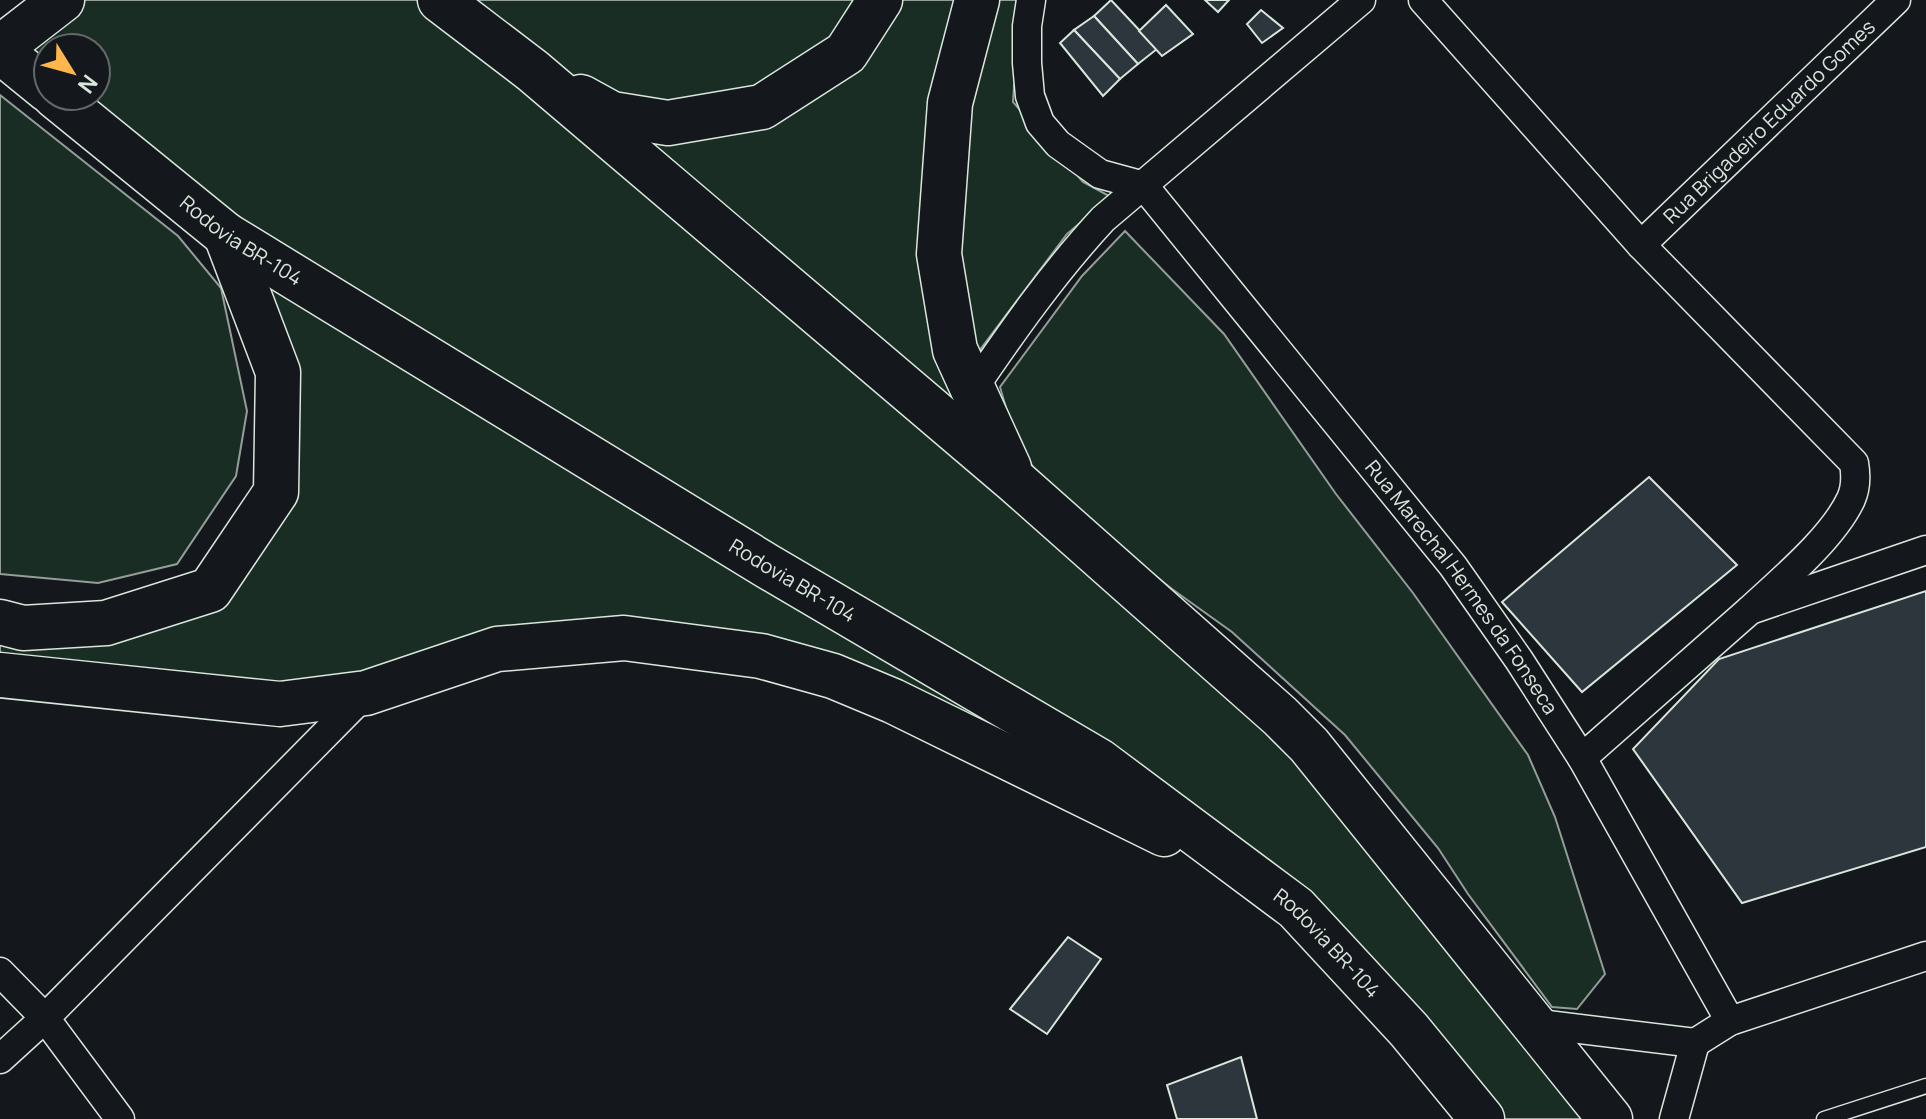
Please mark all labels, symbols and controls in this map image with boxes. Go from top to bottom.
street label: Rua Brigadeiro Eduardo Gomes [1657,13,1881,229]
north arrow [32,32,112,112]
text: N [71,69,105,99]
street label: Rodovia BR-104 [175,189,308,292]
street label: Rua Marechal Hermes da Fonseca [1359,454,1564,719]
street label: Rodovia BR-104 [724,532,861,628]
street label: Rodovia BR-104 [1268,882,1386,1003]

